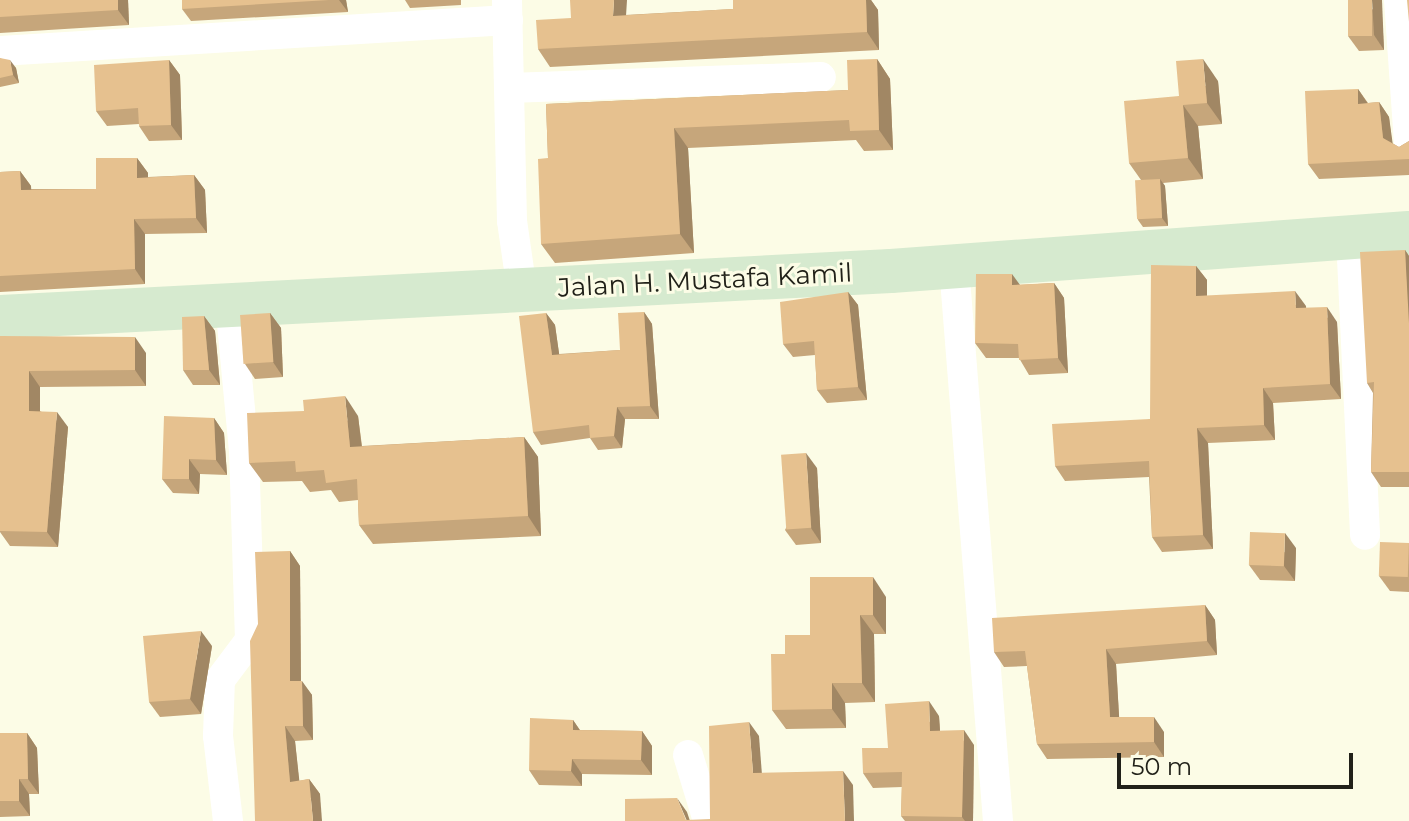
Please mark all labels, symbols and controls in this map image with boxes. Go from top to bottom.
street label: Jalan H. Mustafa Kamil [557,258,853,304]
scale bar [1121,737,1357,787]
text: 50 m [1131,752,1192,781]

